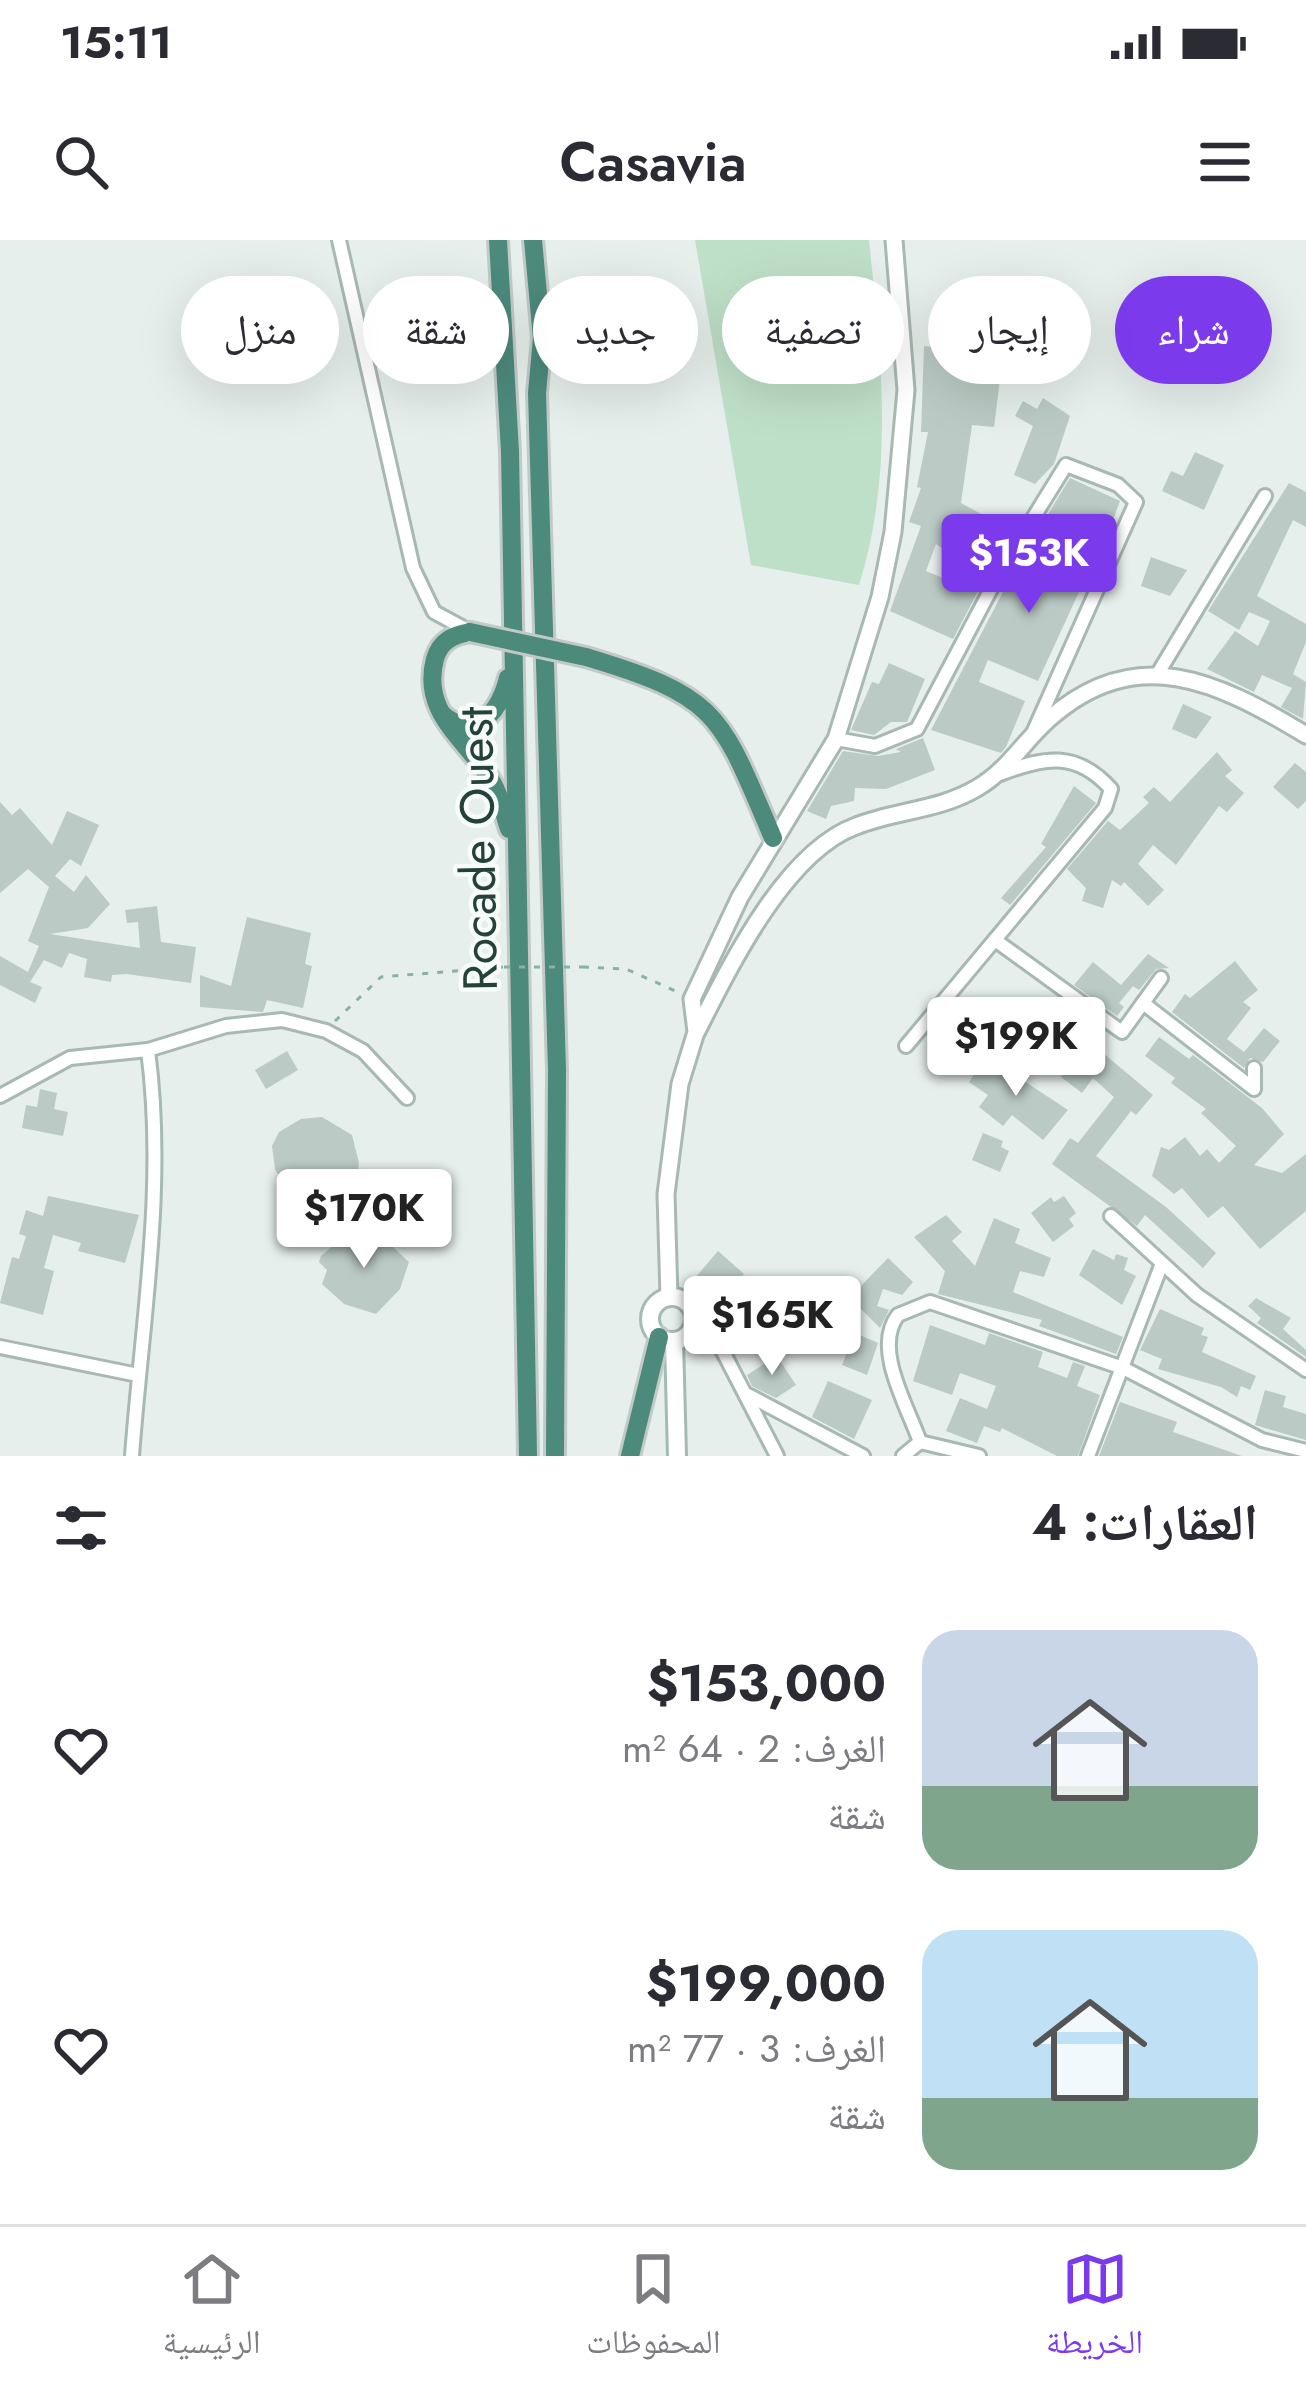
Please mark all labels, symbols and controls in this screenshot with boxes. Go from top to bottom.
text: 15:11 [60,10,172,75]
text: Casavia [559,123,747,201]
icon: search [48,129,114,195]
icon: menu [1192,129,1258,195]
chip: منزل [181,276,339,384]
chip: شقة [363,276,509,384]
chip: جديد [533,276,698,384]
chip: تصفية [722,276,904,384]
chip: إيجار [928,276,1091,384]
chip: شراء [1115,276,1272,384]
pin: $153K [945,514,1113,616]
text: $153K [969,524,1089,581]
street label: Rocade Ouest [441,706,515,992]
pin: $199K [932,997,1100,1099]
text: $199K [954,1007,1078,1064]
pin: $170K [280,1169,448,1271]
text: $170K [304,1179,424,1236]
pin: $165K [688,1276,856,1378]
text: $165K [711,1286,833,1343]
text: العقارات: 4 [1032,1485,1258,1559]
icon: filters [48,1495,114,1561]
text: $153,000 [647,1646,886,1720]
icon: home [1018,1678,1162,1822]
icon: heart [48,1717,114,1783]
text: الغرف: 2 · 64 m² [622,1720,886,1777]
text: شقة [828,1787,886,1844]
text: $199,000 [646,1946,886,2020]
icon: home [1018,1978,1162,2122]
icon: heart [48,2017,114,2083]
text: الغرف: 3 · 77 m² [627,2020,886,2077]
text: شقة [828,2087,886,2144]
tab: الرئيسية [163,2246,261,2374]
tab: المحفوظات [586,2246,720,2374]
tab: الخريطة [1046,2246,1143,2374]

